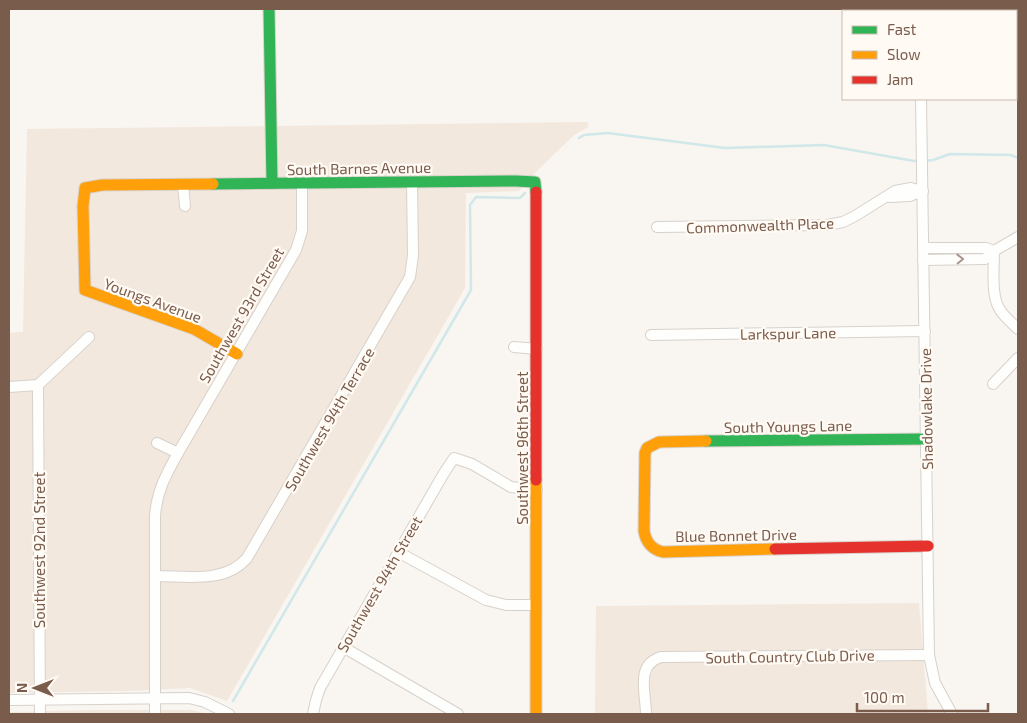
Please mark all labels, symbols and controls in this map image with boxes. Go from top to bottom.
legend [842,10,1017,100]
text: Fast [887,20,917,38]
text: Slow [887,45,921,63]
text: Jam [887,70,913,88]
street label: South Barnes Avenue [287,158,431,178]
street label: Commonwealth Place [686,213,834,237]
street label: Southwest 93rd Street [195,244,287,386]
one-way arrow [956,254,964,264]
street label: Youngs Avenue [102,274,204,326]
street label: Larkspur Lane [740,323,836,343]
street label: Southwest 94th Terrace [280,344,378,494]
street label: Shadowlake Drive [916,348,936,470]
street label: Southwest 96th Street [513,371,531,525]
street label: South Youngs Lane [724,416,852,436]
street label: Southwest 92nd Street [30,472,48,628]
street label: Southwest 94th Street [333,512,425,655]
street label: Blue Bonnet Drive [675,525,797,545]
street label: South Country Club Drive [705,646,875,666]
north arrow [10,663,60,713]
scale bar [857,680,988,712]
text: N [13,683,30,693]
text: 100 m [864,688,905,706]

